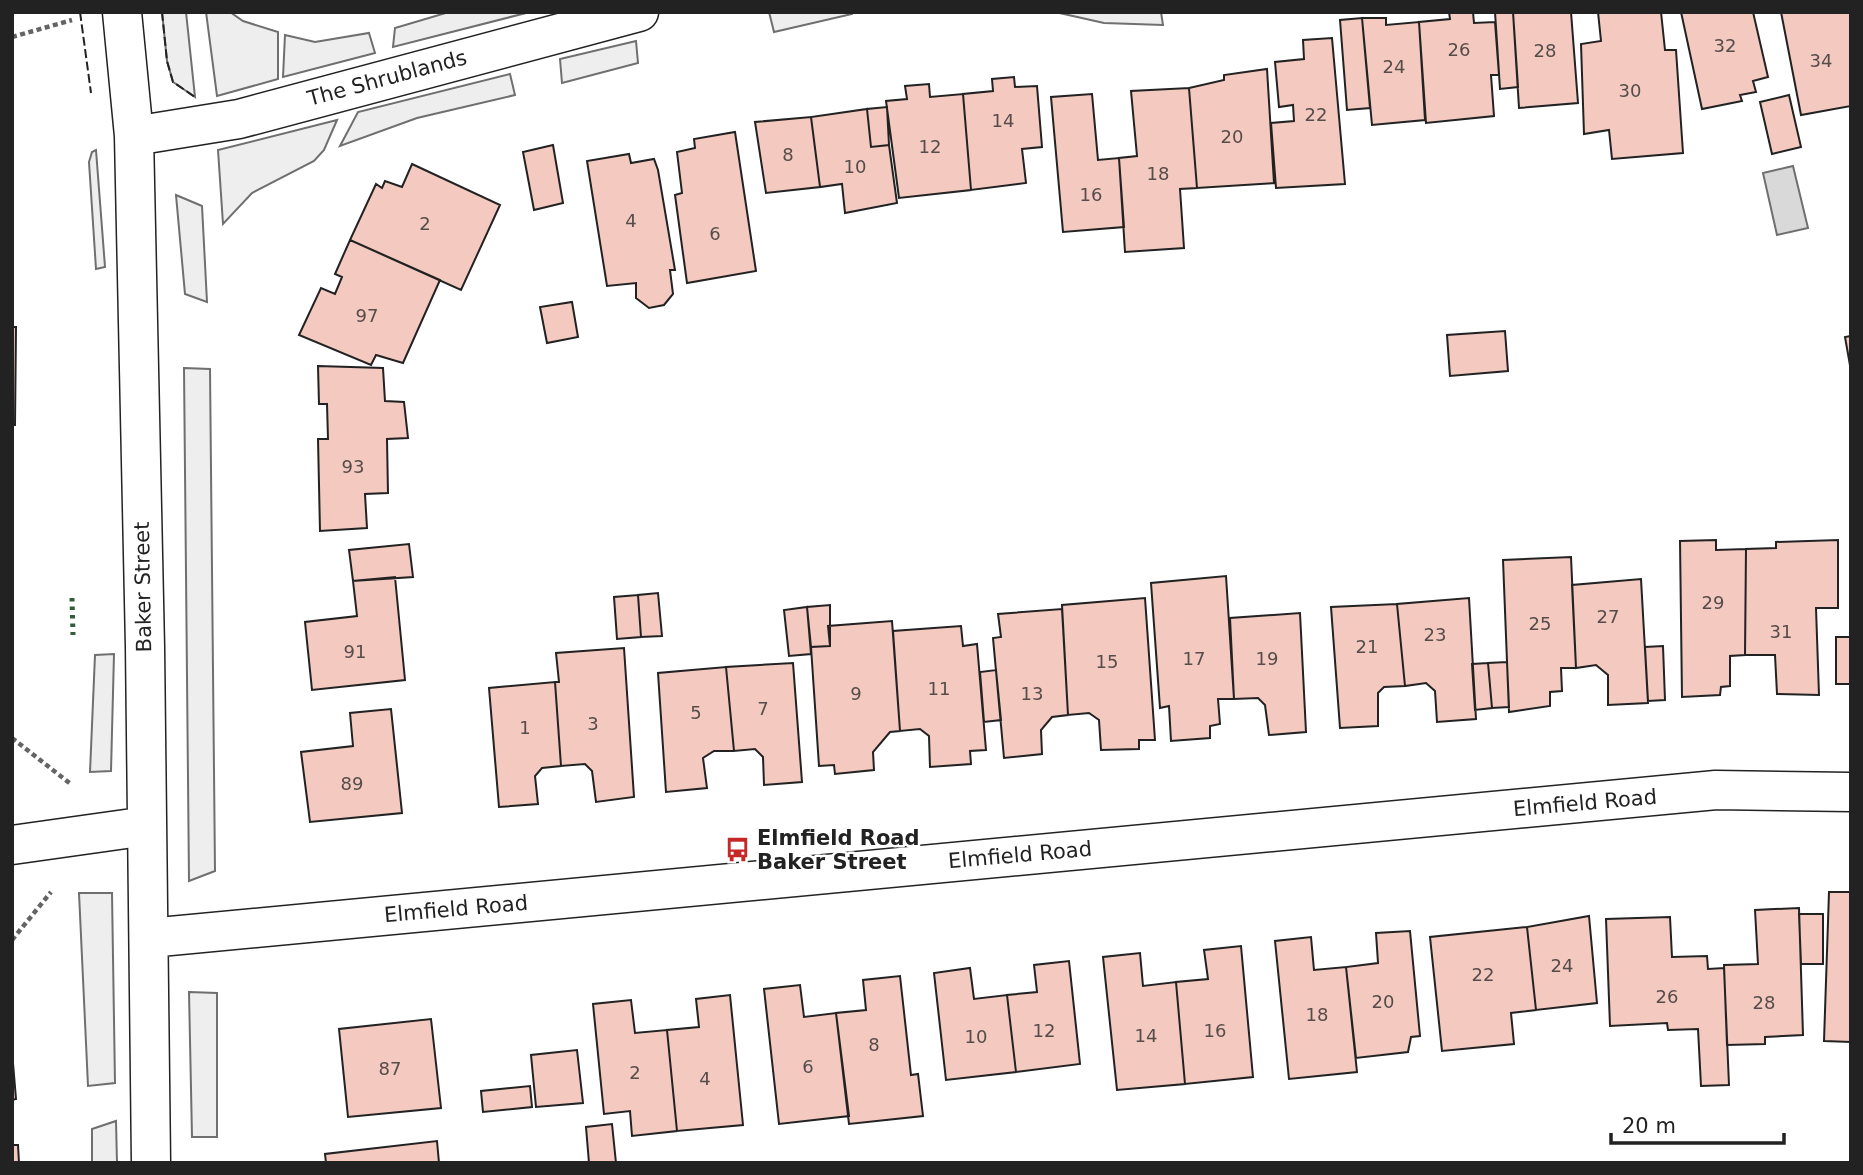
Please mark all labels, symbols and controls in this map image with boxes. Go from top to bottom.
house number: 32 [1714,35,1736,56]
house number: 26 [1448,39,1470,60]
house number: 28 [1534,40,1556,61]
street label: The Shrublands [304,45,469,111]
house number: 34 [1810,50,1832,71]
house number: 24 [1383,56,1405,77]
house number: 30 [1619,80,1641,101]
house number: 22 [1305,104,1327,125]
house number: 14 [992,110,1014,131]
house number: 20 [1221,126,1243,147]
house number: 12 [919,136,941,157]
house number: 8 [782,144,794,165]
house number: 10 [844,156,866,177]
house number: 18 [1147,163,1169,184]
house number: 16 [1080,184,1102,205]
house number: 4 [625,210,637,231]
house number: 2 [419,213,431,234]
house number: 6 [709,223,721,244]
house number: 97 [356,305,378,326]
house number: 93 [342,456,364,477]
street label: Baker Street [130,521,156,653]
house number: 29 [1702,592,1724,613]
house number: 27 [1597,606,1619,627]
house number: 25 [1529,613,1551,634]
house number: 31 [1770,621,1792,642]
house number: 23 [1424,624,1446,645]
house number: 21 [1356,636,1378,657]
house number: 91 [344,641,366,662]
house number: 17 [1183,648,1205,669]
house number: 19 [1256,648,1278,669]
house number: 15 [1096,651,1118,672]
house number: 11 [928,678,950,699]
house number: 9 [850,683,862,704]
house number: 13 [1021,683,1043,704]
house number: 7 [757,698,769,719]
house number: 5 [690,702,702,723]
house number: 3 [587,713,599,734]
house number: 1 [519,717,531,738]
house number: 89 [341,773,363,794]
street label: Elmfield Road [1512,785,1658,821]
place label: Elmfield Road Baker Street [757,826,920,874]
bus stop icon: Elmfield Road Baker Street [723,836,751,864]
street label: Elmfield Road [947,837,1093,873]
street label: Elmfield Road [383,891,529,927]
house number: 24 [1551,955,1573,976]
house number: 22 [1472,964,1494,985]
house number: 26 [1656,986,1678,1007]
house number: 20 [1372,991,1394,1012]
house number: 28 [1753,992,1775,1013]
house number: 18 [1306,1004,1328,1025]
house number: 12 [1033,1020,1055,1041]
house number: 16 [1204,1020,1226,1041]
house number: 14 [1135,1025,1157,1046]
house number: 10 [965,1026,987,1047]
house number: 8 [868,1034,880,1055]
house number: 6 [802,1056,814,1077]
house number: 87 [379,1058,401,1079]
house number: 2 [629,1062,641,1083]
house number: 4 [699,1068,711,1089]
scale bar [1611,1102,1784,1146]
text: 20 m [1622,1114,1676,1138]

